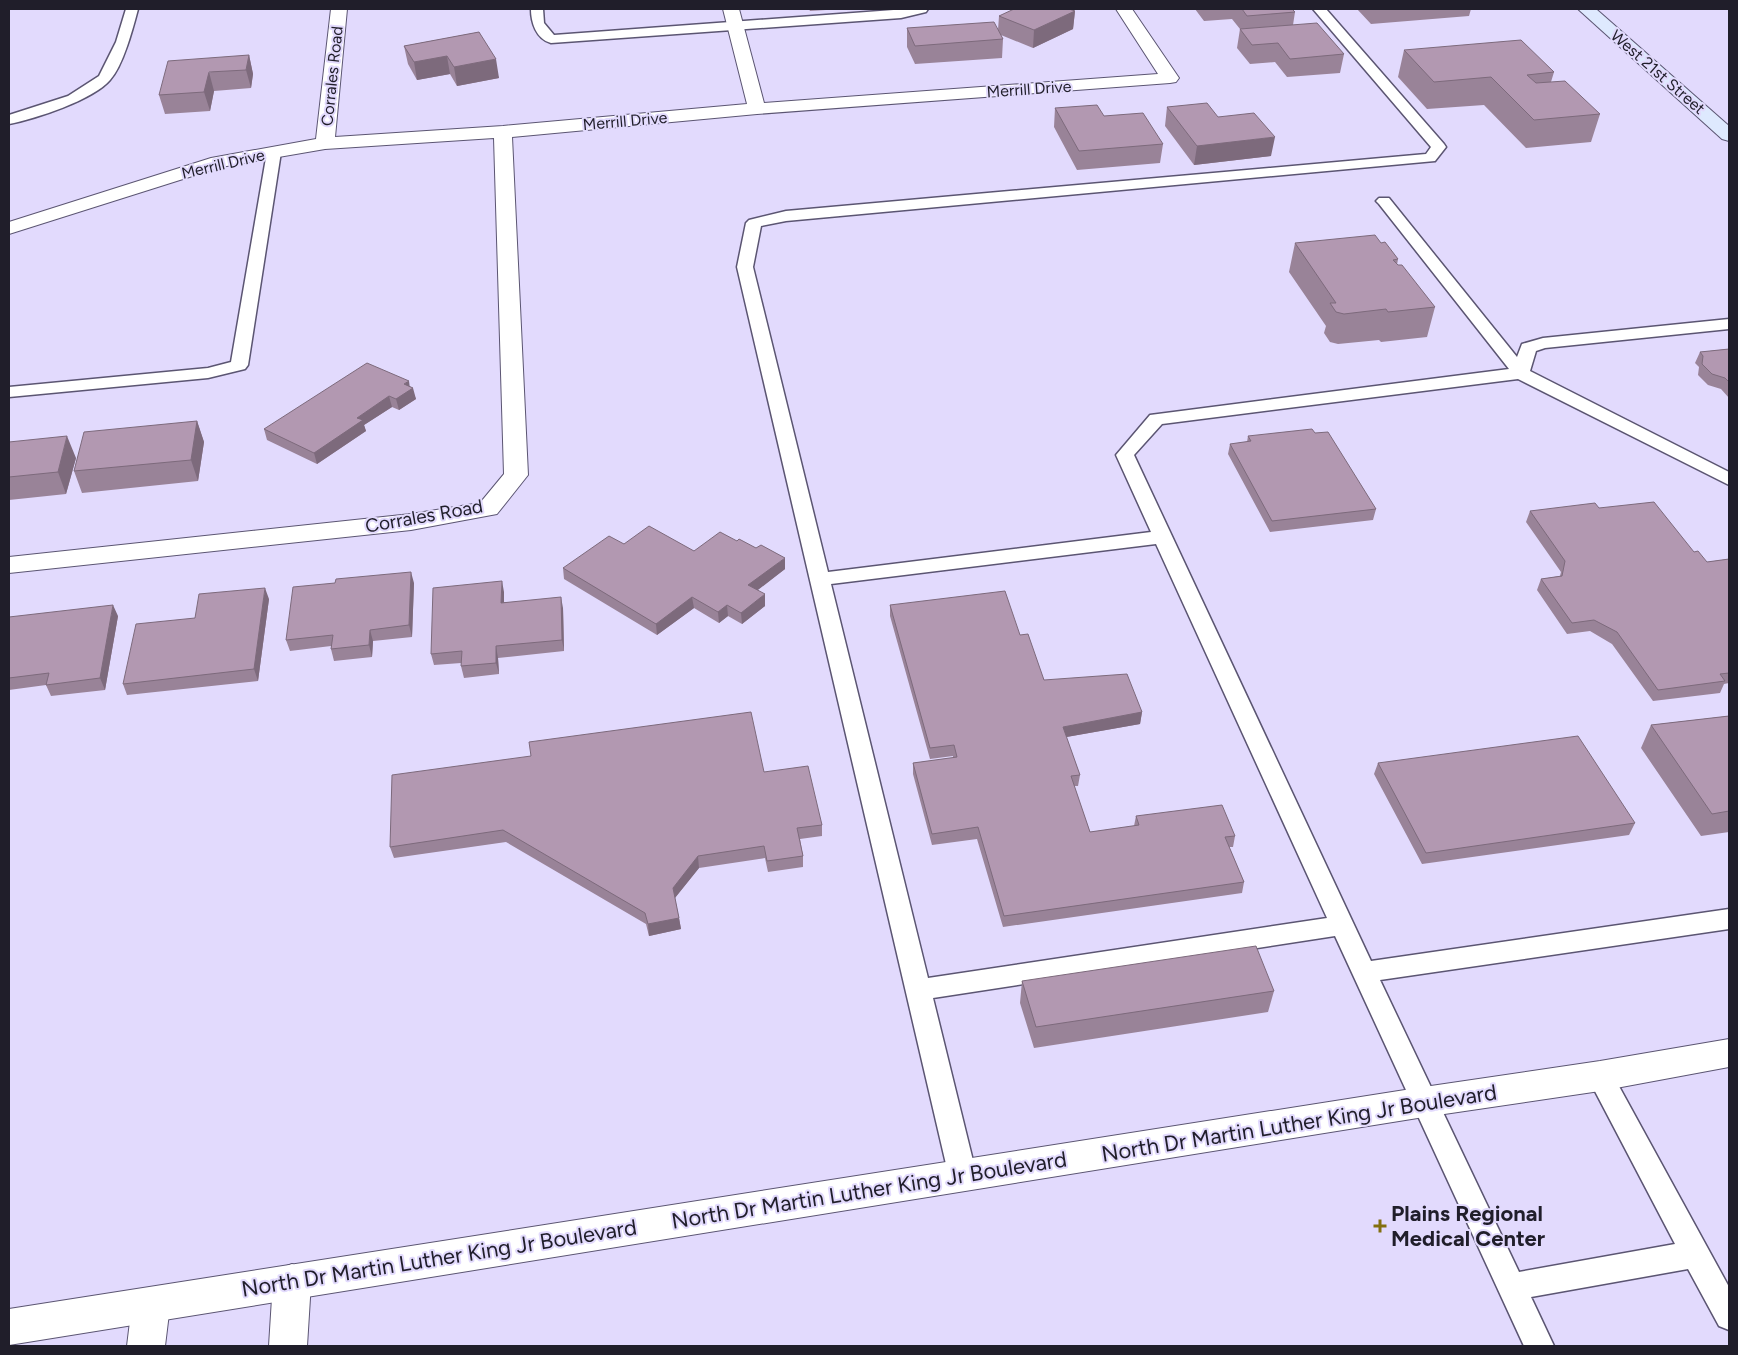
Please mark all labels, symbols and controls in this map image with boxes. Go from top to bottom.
street label: Corrales Road [317,25,347,127]
street label: West 21st Street [1607,26,1709,118]
street label: Merrill Drive [986,77,1072,101]
street label: Merrill Drive [582,108,668,134]
street label: Merrill Drive [180,145,267,183]
street label: Corrales Road [363,494,485,538]
street label: North Dr Martin Luther King Jr Boulevard [1099,1078,1499,1168]
street label: North Dr Martin Luther King Jr Boulevard [669,1145,1069,1235]
place label: Plains Regional Medical Center [1391,1200,1546,1252]
street label: North Dr Martin Luther King Jr Boulevard [239,1213,639,1303]
marker: Plains Regional Medical Center [1373,1219,1387,1233]

